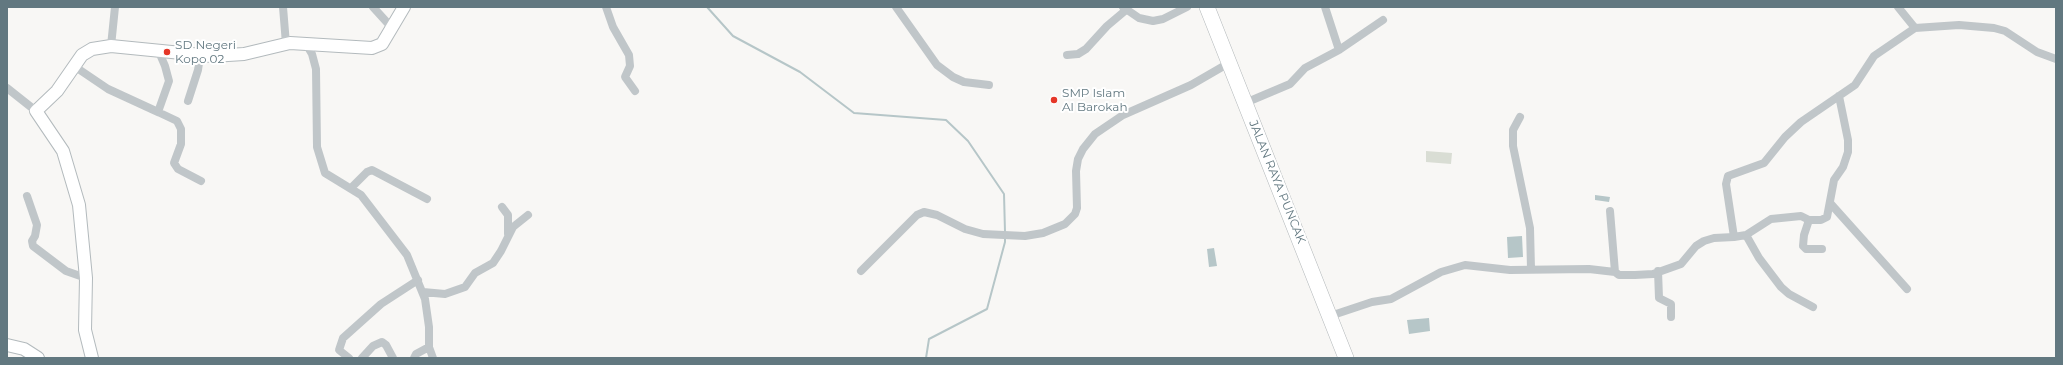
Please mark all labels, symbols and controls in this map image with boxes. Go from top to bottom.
place label: SD Negeri Kopo 02 [175,38,236,66]
marker: SD Negeri Kopo 02 [162,47,172,57]
place label: SMP Islam Al Barokah [1062,86,1128,114]
marker: SMP Islam Al Barokah [1049,95,1059,105]
street label: JALAN RAYA PUNCAK [1246,118,1308,246]

